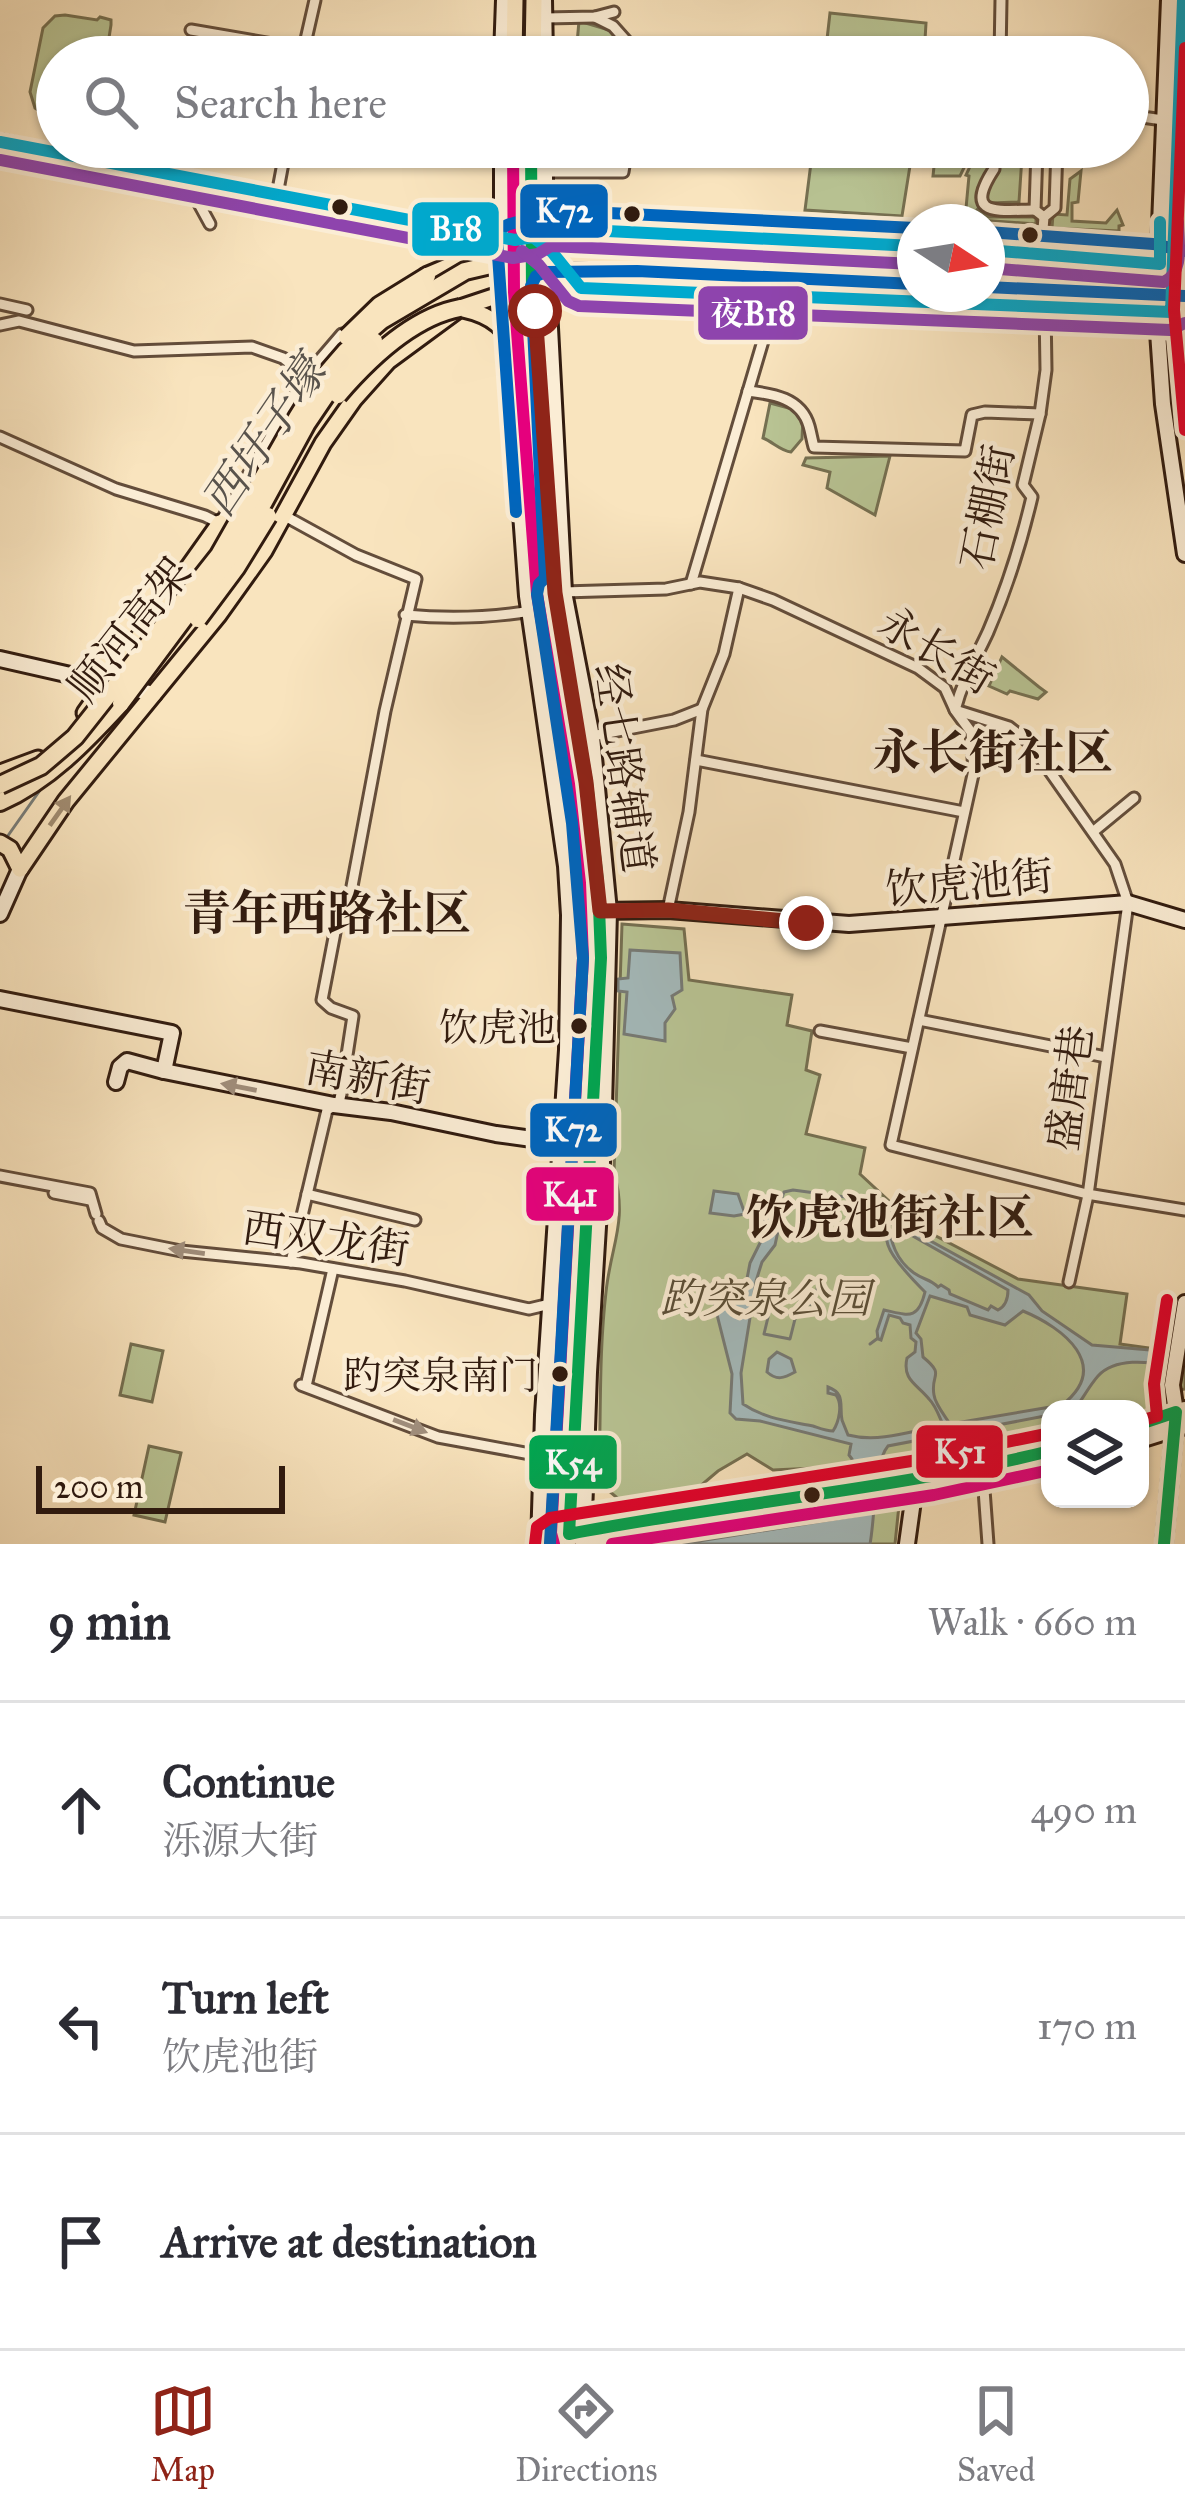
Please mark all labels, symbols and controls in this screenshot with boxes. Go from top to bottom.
search box [36,36,1149,168]
icon: search [78,69,144,135]
text: Search here [174,75,387,130]
line badge: K72 [518,182,610,240]
text: K72 [535,191,593,231]
unlabelled marker [329,196,351,218]
line badge: B18 [410,200,501,258]
unlabelled marker [621,203,643,225]
north arrow [897,204,1005,312]
text: B18 [430,209,482,249]
unlabelled marker [1019,224,1041,246]
route start [508,284,562,338]
line badge: 夜B18 [696,284,810,342]
text: 夜B18 [710,294,796,334]
water label: 西圩子壕 [190,340,340,526]
street label: 石棚街 [950,440,1026,574]
street label: 顺河高架 [58,547,202,712]
street label: 永长街 [869,596,1004,706]
street label: 经七路辅道 [584,661,664,876]
district label: 永长街社区 [873,723,1113,782]
one-way arrow [48,795,71,827]
street label: 饮虎池街 [883,850,1055,916]
district label: 青年西路社区 [183,884,471,943]
route end [779,896,833,950]
place label: 饮虎池 [439,1004,556,1052]
marker: 饮虎池 [568,1015,590,1037]
street label: 盛唐巷 [1037,1022,1103,1154]
street label: 南新街 [301,1041,434,1115]
one-way arrow [220,1077,258,1096]
line badge: K72 [528,1101,619,1159]
text: K72 [544,1110,602,1150]
line badge: K41 [524,1165,616,1223]
text: K41 [543,1175,597,1215]
district label: 饮虎池街社区 [746,1188,1034,1247]
street label: 西双龙街 [239,1202,413,1276]
one-way arrow [168,1241,205,1260]
park label: 趵突泉公园 [660,1273,876,1325]
place label: 趵突泉南门 [343,1352,538,1400]
marker: 趵突泉南门 [549,1363,571,1385]
map controls [1041,1400,1149,1508]
button: layers [1041,1400,1149,1508]
one-way arrow [393,1418,429,1437]
line badge: K51 [914,1423,1005,1480]
text: K51 [934,1432,986,1472]
line badge: K54 [527,1433,619,1491]
text: K54 [545,1443,603,1483]
scale bar [36,1460,285,1513]
text: 200 m [54,1467,144,1507]
unlabelled marker [801,1484,823,1506]
text: 9 min [48,1591,171,1653]
text: Walk · 660 m [928,1598,1137,1646]
text: Continue [162,1754,335,1809]
icon: ahead [48,1777,114,1843]
text: 490 m [1030,1786,1137,1834]
text: 泺源大街 [162,1817,318,1865]
text: Turn left [162,1970,329,2025]
icon: left [48,1993,114,2059]
text: 170 m [1037,2002,1137,2050]
text: 饮虎池街 [162,2033,318,2081]
icon: arrive [48,2209,114,2275]
text: Arrive at destination [162,2214,537,2269]
tab: Map [150,2378,216,2490]
tab: Directions [515,2378,657,2490]
tab: Saved [957,2378,1035,2490]

